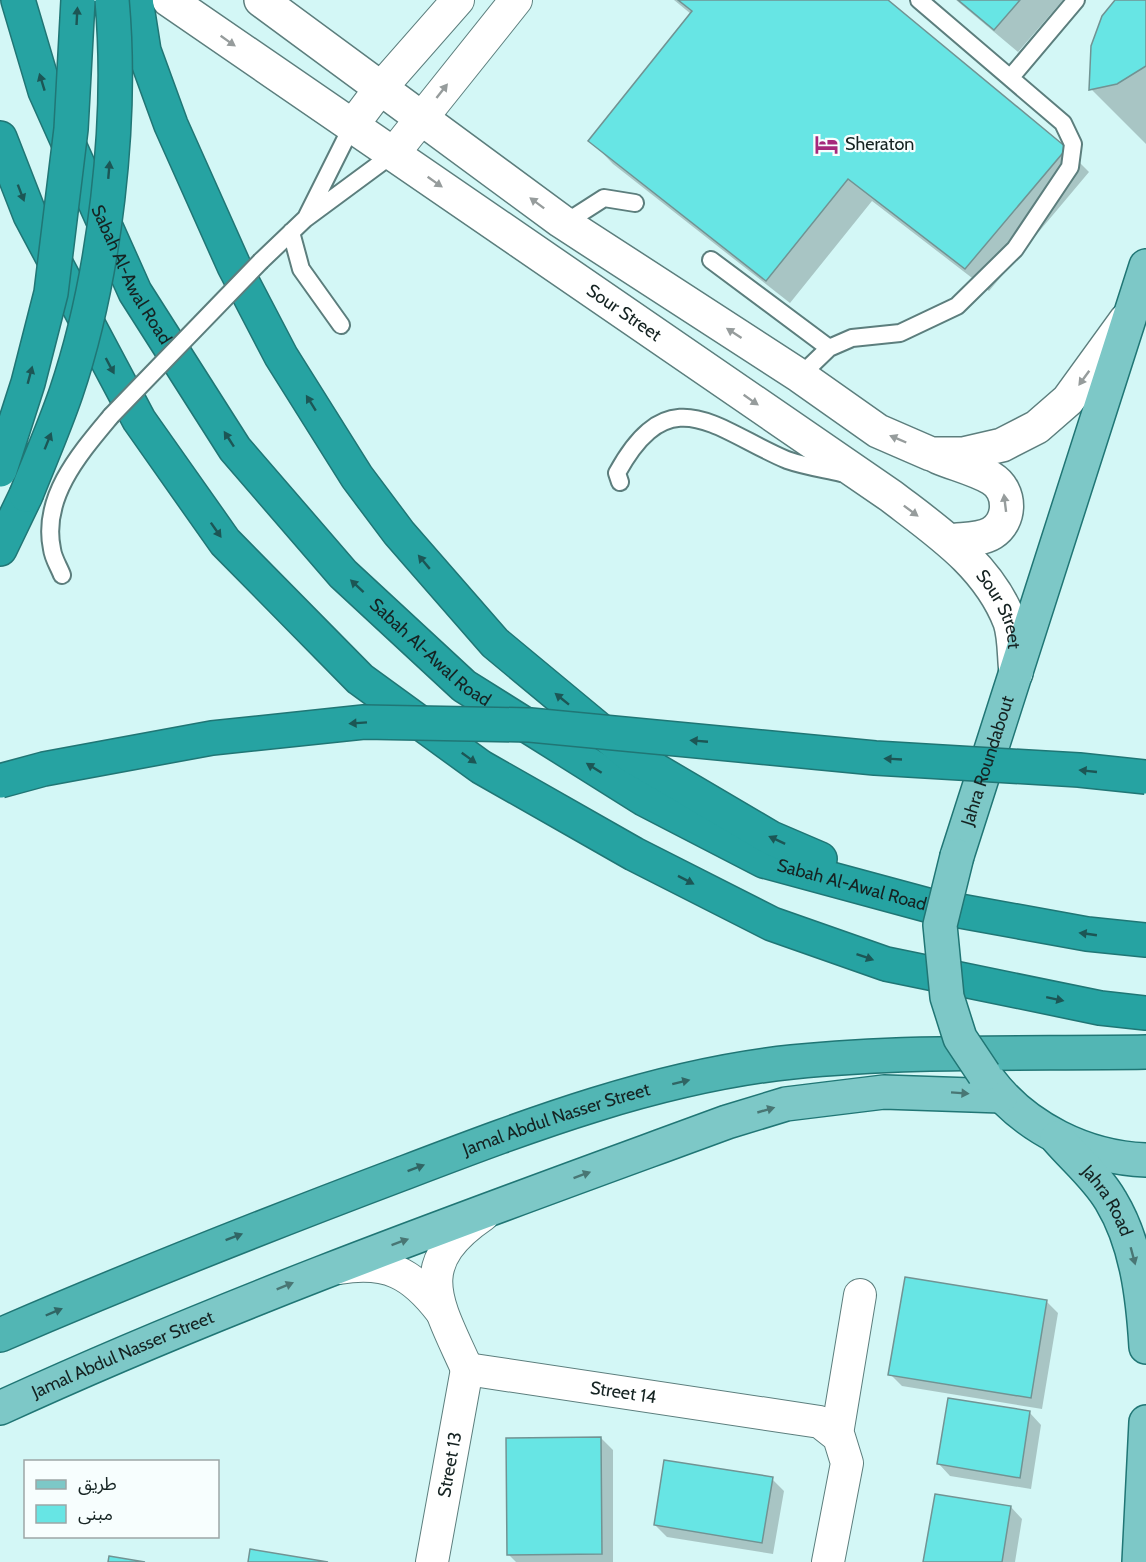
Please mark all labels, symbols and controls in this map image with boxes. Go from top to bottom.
one-way arrow [72,6,82,25]
one-way arrow [220,35,236,47]
one-way arrow [37,72,46,90]
one-way arrow [435,83,448,99]
hotel icon: Sheraton [814,131,840,157]
place label: Sheraton [845,133,914,155]
one-way arrow [105,161,114,180]
one-way arrow [426,177,443,188]
one-way arrow [17,184,26,202]
one-way arrow [529,197,544,209]
street label: Sabah Al-Awal Road [86,202,176,348]
street label: Sour Street [582,279,666,346]
one-way arrow [726,328,743,339]
one-way arrow [105,358,115,375]
one-way arrow [26,365,36,384]
one-way arrow [1078,370,1090,386]
one-way arrow [743,394,759,406]
one-way arrow [306,395,317,411]
one-way arrow [224,431,235,447]
one-way arrow [43,432,53,450]
one-way arrow [889,435,906,444]
one-way arrow [1000,493,1010,512]
one-way arrow [904,505,919,517]
one-way arrow [210,521,222,537]
one-way arrow [418,555,431,570]
street label: Sour Street [971,565,1025,650]
one-way arrow [350,580,364,594]
street label: Sabah Al-Awal Road [365,593,495,711]
one-way arrow [554,693,570,706]
street label: Jahra Roundabout [956,693,1019,829]
one-way arrow [348,718,367,728]
one-way arrow [689,736,708,746]
one-way arrow [460,752,476,764]
one-way arrow [884,754,903,763]
one-way arrow [586,762,602,773]
one-way arrow [1078,766,1097,776]
one-way arrow [767,835,785,845]
street label: Sabah Al-Awal Road [775,854,929,915]
one-way arrow [677,875,695,885]
one-way arrow [1078,929,1097,938]
one-way arrow [856,952,874,962]
one-way arrow [1046,995,1065,1004]
one-way arrow [672,1077,691,1087]
street label: Jamal Abdul Nasser Street [459,1078,652,1161]
one-way arrow [950,1088,969,1098]
one-way arrow [757,1105,775,1114]
street label: Jahra Road [1076,1160,1137,1239]
one-way arrow [407,1162,425,1172]
one-way arrow [574,1169,592,1179]
one-way arrow [225,1232,243,1241]
one-way arrow [391,1237,409,1247]
one-way arrow [1128,1247,1138,1265]
one-way arrow [277,1281,295,1291]
street label: Jamal Abdul Nasser Street [27,1306,217,1404]
one-way arrow [45,1307,63,1317]
street label: Street 14 [589,1377,658,1408]
street label: Street 13 [433,1430,466,1499]
legend [24,1460,219,1538]
text: طريق [78,1473,117,1495]
text: مبنى [78,1503,113,1525]

